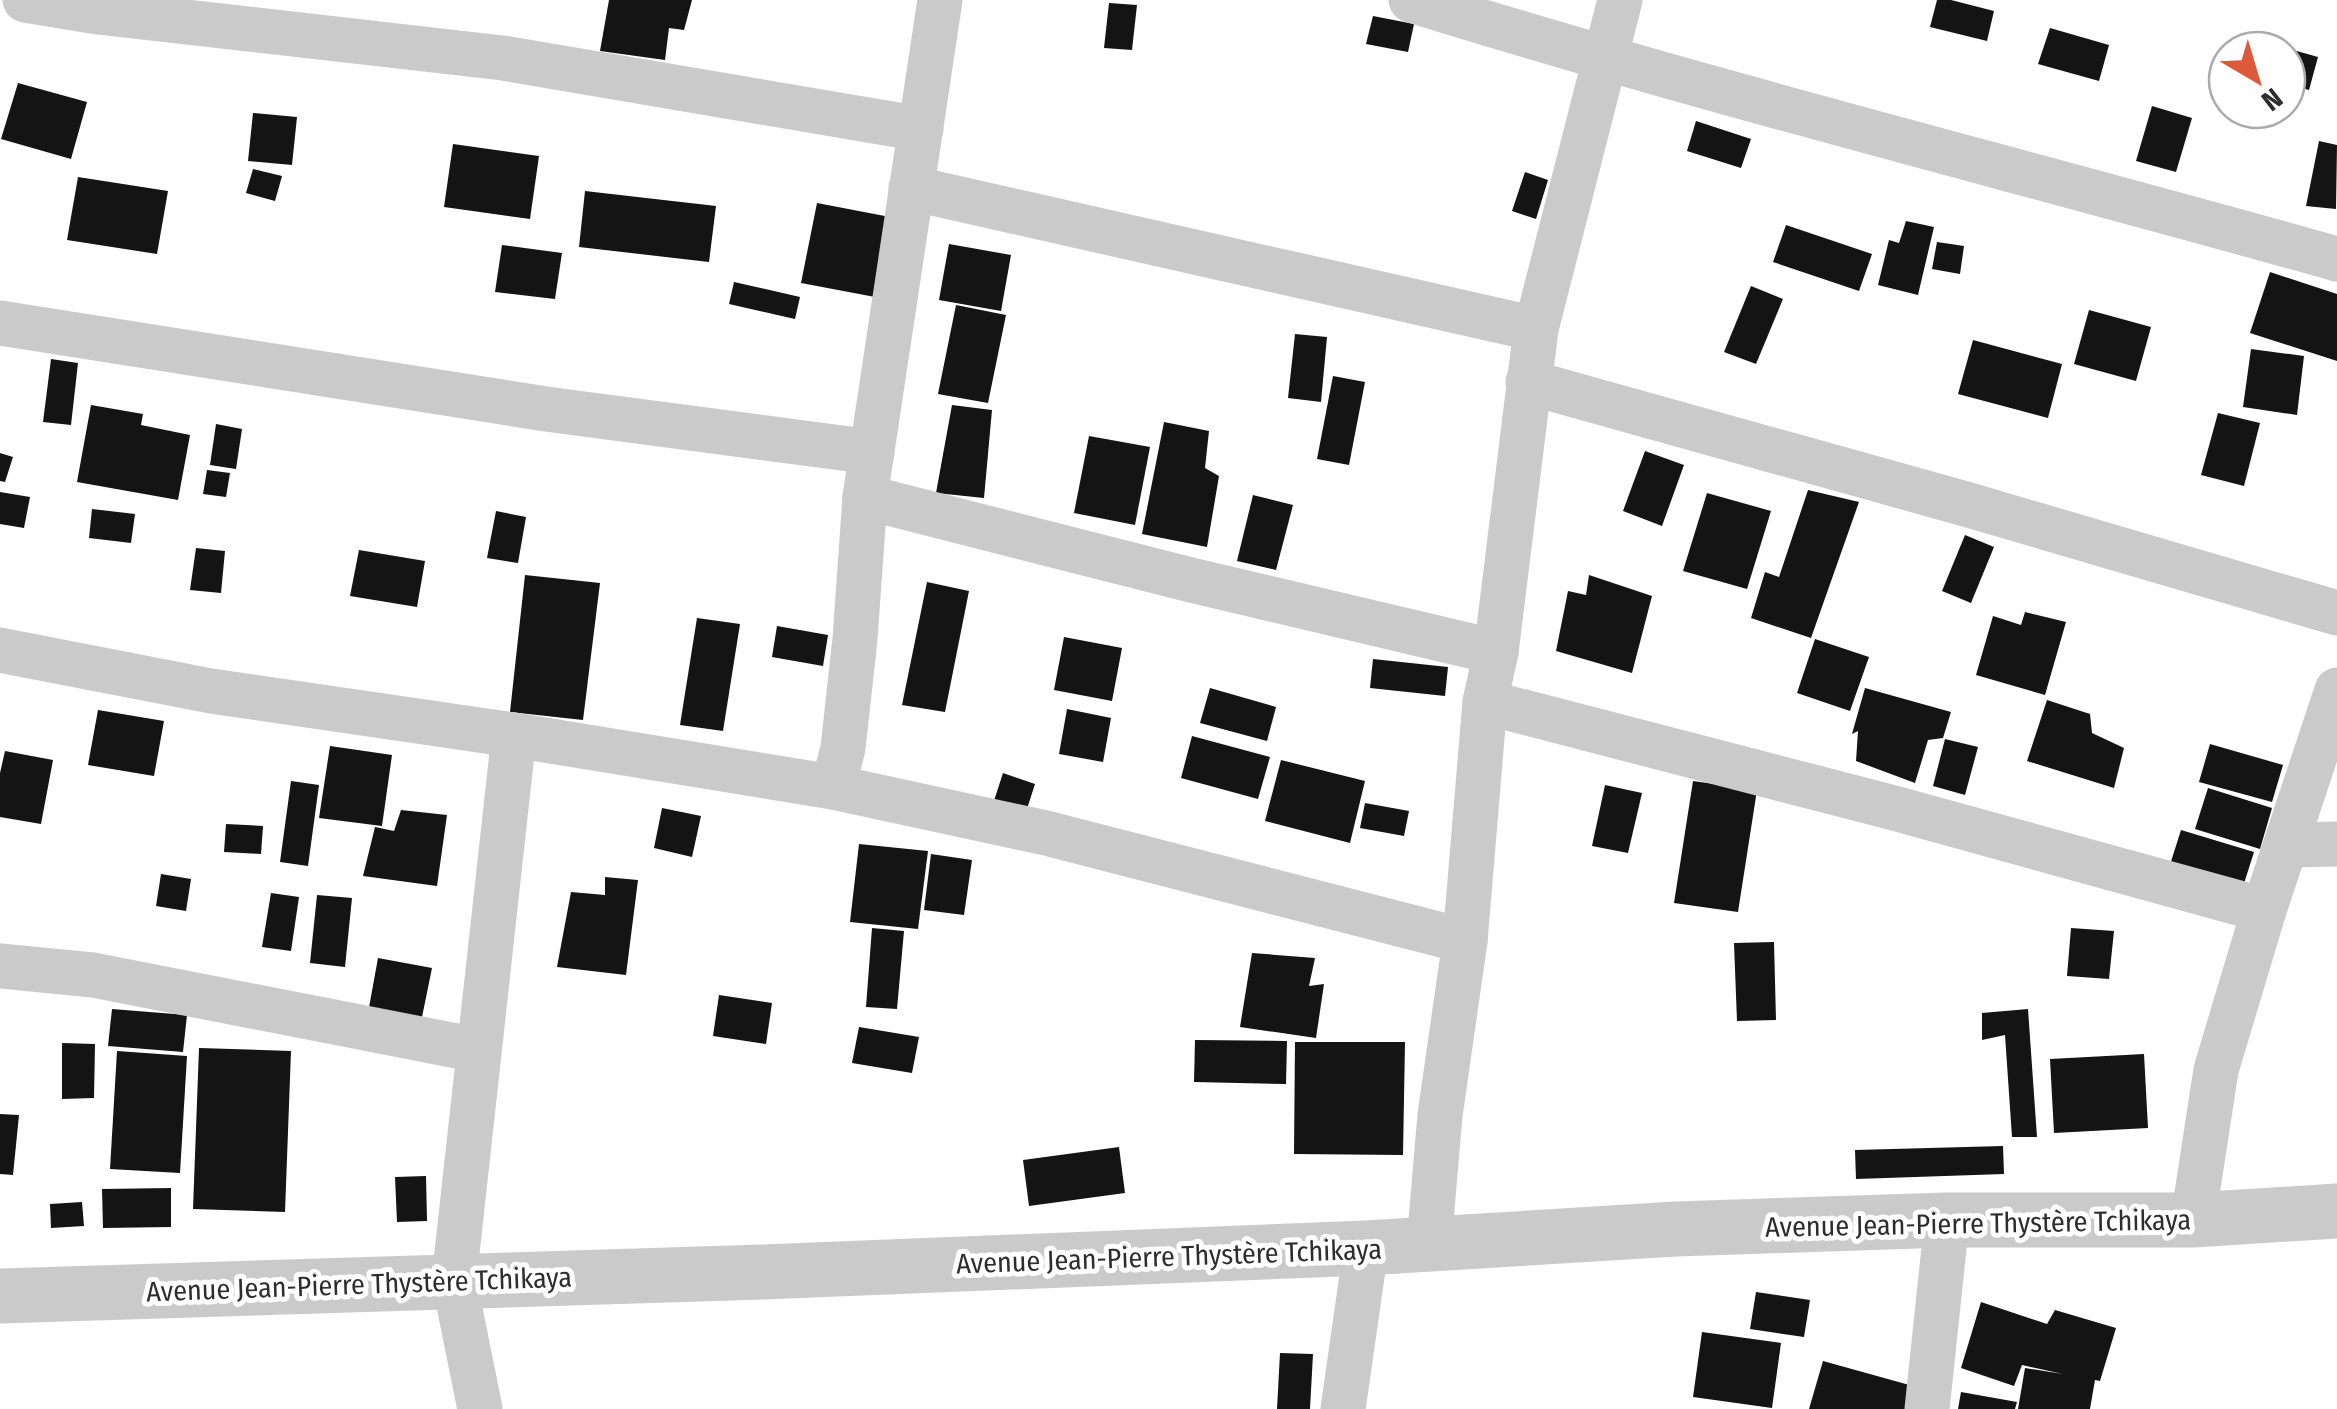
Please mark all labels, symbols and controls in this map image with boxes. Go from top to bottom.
north arrow [2207,30,2307,130]
text: N [2255,81,2289,117]
street label: Avenue Jean-Pierre Thystère Tchikaya [1765,1203,2191,1244]
street label: Avenue Jean-Pierre Thystère Tchikaya [955,1233,1383,1280]
street label: Avenue Jean-Pierre Thystère Tchikaya [145,1261,573,1308]

